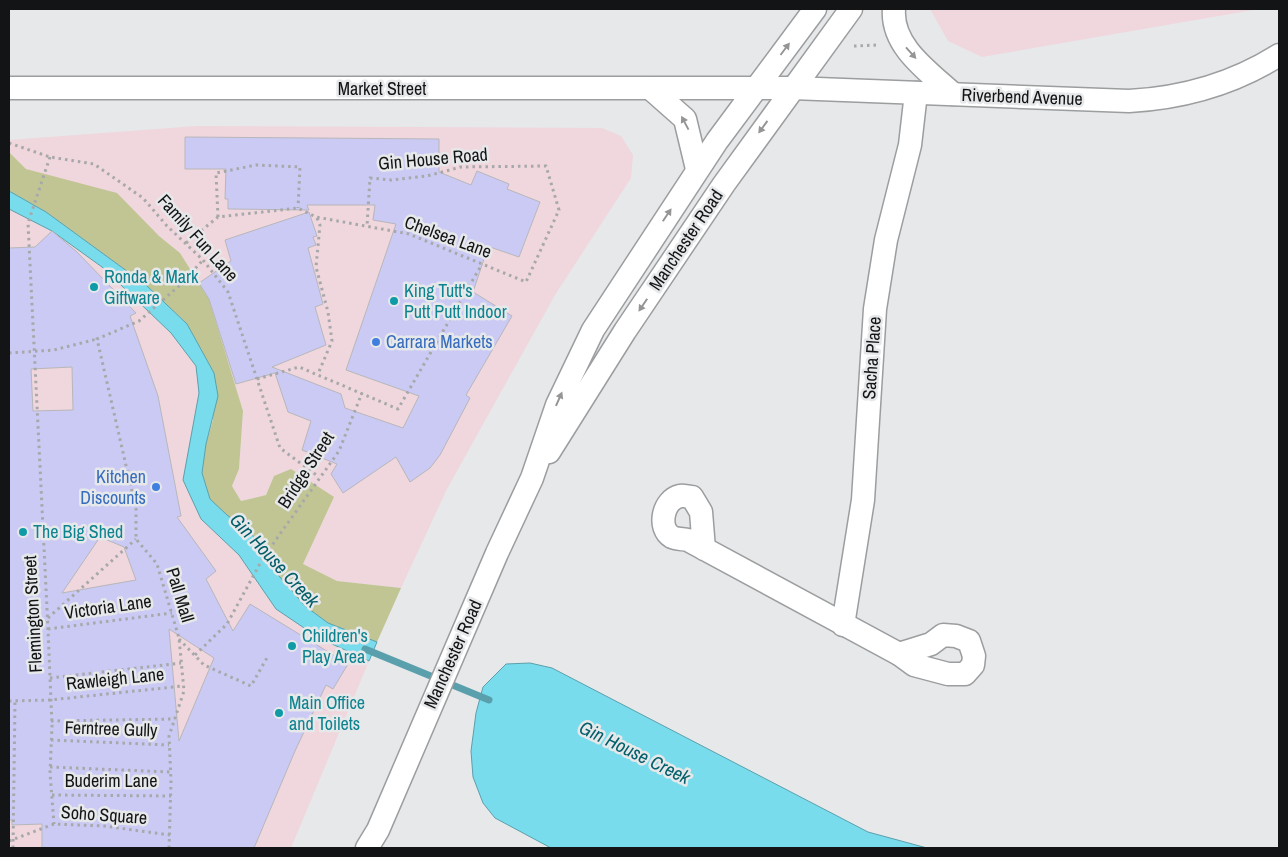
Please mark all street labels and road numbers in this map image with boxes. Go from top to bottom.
street label: Market Street [338,76,426,101]
street label: Riverbend Avenue [961,82,1083,111]
street label: Gin House Road [377,141,489,176]
street label: Manchester Road [643,184,729,295]
street label: Family Fun Lane [152,188,244,287]
street label: Chelsea Lane [401,209,495,264]
street label: Sacha Place [856,316,887,400]
street label: Bridge Street [271,426,340,513]
street label: Flemington Street [17,555,48,673]
street label: Pall Mall [160,565,201,625]
street label: Victoria Lane [63,588,153,625]
street label: Manchester Road [417,595,488,712]
street label: Rawleigh Lane [65,661,165,696]
street label: Ferntree Gully [64,714,158,743]
street label: Buderim Lane [65,768,157,793]
street label: Soho Square [60,799,148,830]

